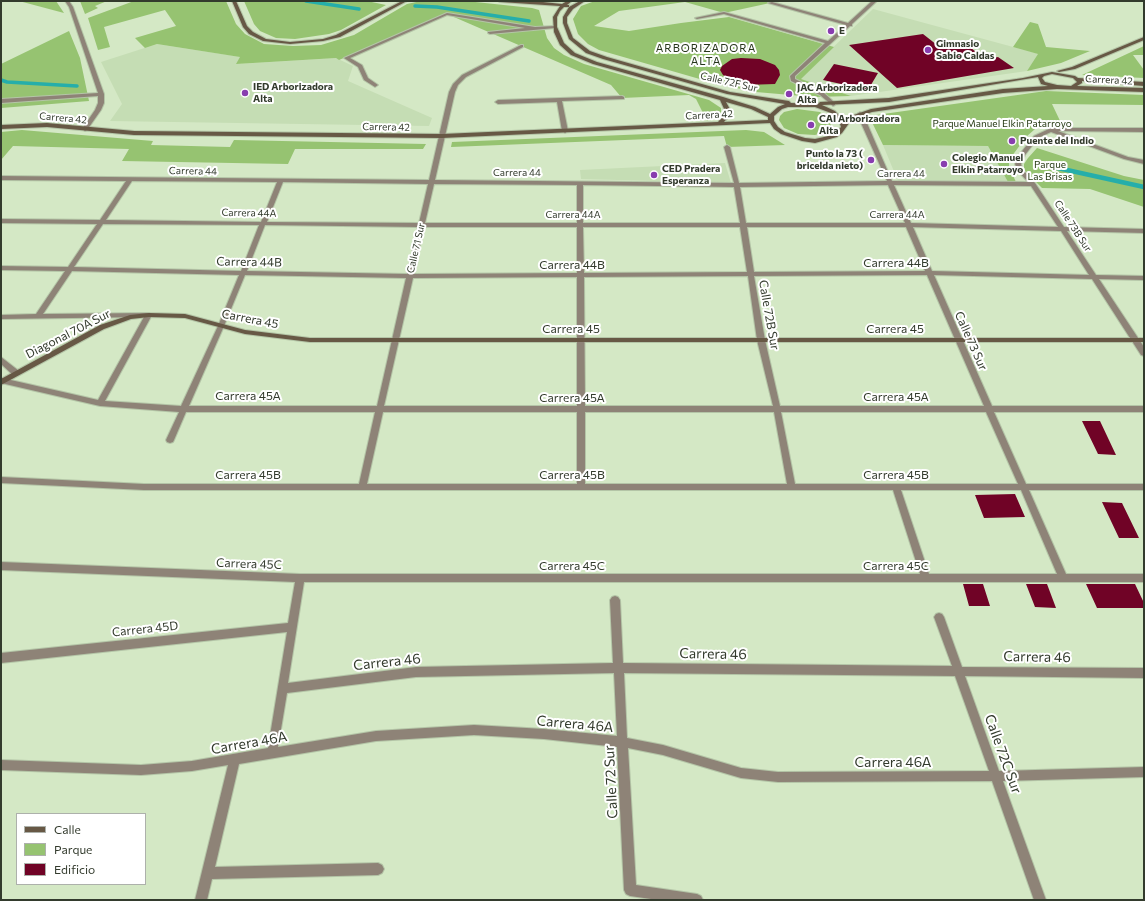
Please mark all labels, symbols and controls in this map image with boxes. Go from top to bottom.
place label: E [839,25,845,37]
marker: E [826,26,836,36]
place label: Gimnasio Sabio Caldas [936,38,994,62]
district label: ARBORIZADORA ALTA [656,41,756,67]
marker: Gimnasio Sabio Caldas [923,45,933,55]
street label: Calle 72F Sur [699,70,759,94]
street label: Carrera 42 [1085,73,1133,87]
place label: IED Arborizadora Alta [253,81,333,104]
place label: JAC Arborizadora Alta [797,82,877,106]
marker: IED Arborizadora Alta [240,88,250,98]
marker: JAC Arborizadora Alta [784,89,794,99]
street label: Carrera 42 [685,108,733,122]
street label: Carrera 42 [39,110,87,126]
place label: CAI Arborizadora Alta [819,113,900,136]
park label: Parque Manuel Elkin Patarroyo [932,118,1072,130]
marker: CAI Arborizadora Alta [806,120,816,130]
street label: Carrera 42 [362,121,410,133]
place label: Puente del Indio [1020,135,1094,147]
marker: Puente del Indio [1007,136,1017,146]
place label: Punto la 73 ( bricelda nieto) [797,148,863,172]
place label: Colegio Manuel Elkin Patarroyo [952,152,1023,176]
marker: Punto la 73 ( bricelda nieto) [866,155,876,165]
marker: Colegio Manuel Elkin Patarroyo [939,159,949,169]
park label: Parque Las Brisas [1028,159,1072,182]
place label: CED Pradera Esperanza [662,163,720,186]
street label: Carrera 44 [169,165,217,177]
street label: Carrera 44 [493,167,541,179]
street label: Carrera 44 [877,168,925,180]
marker: CED Pradera Esperanza [649,170,659,180]
street label: Calle 73B Sur [1052,198,1094,254]
street label: Carrera 44A [221,207,277,219]
street label: Carrera 44A [545,209,601,221]
street label: Carrera 44A [869,209,925,221]
street label: Calle 71 Sur [404,222,428,274]
street label: Carrera 44B [216,254,282,270]
street label: Carrera 44B [863,256,929,270]
street label: Carrera 44B [539,258,605,272]
street label: Calle 72B Sur [756,279,782,351]
street label: Diagonal 70A Sur [23,306,113,362]
street label: Carrera 45 [220,306,280,332]
street label: Calle 73 Sur [952,309,990,373]
street label: Carrera 45 [542,322,600,336]
street label: Carrera 45 [866,322,924,336]
street label: Carrera 45A [215,389,281,403]
street label: Carrera 45A [863,390,929,404]
street label: Carrera 45A [539,391,605,405]
street label: Carrera 45B [215,468,281,482]
street label: Carrera 45B [539,468,605,482]
street label: Carrera 45B [863,468,929,482]
street label: Carrera 45C [216,556,282,572]
street label: Carrera 45C [539,559,605,573]
street label: Carrera 45C [863,559,929,573]
street label: Carrera 45D [111,618,179,640]
street label: Carrera 46 [679,645,747,663]
street label: Carrera 46 [1003,648,1071,666]
street label: Carrera 46 [353,650,421,674]
street label: Carrera 46A [536,712,614,736]
street label: Calle 72C Sur [981,712,1025,796]
street label: Carrera 46A [210,728,288,758]
street label: Calle 72 Sur [601,745,621,819]
street label: Carrera 46A [855,754,931,770]
legend [16,813,146,885]
text: Calle [54,822,81,836]
text: Parque [54,842,92,856]
text: Edificio [54,862,95,876]

